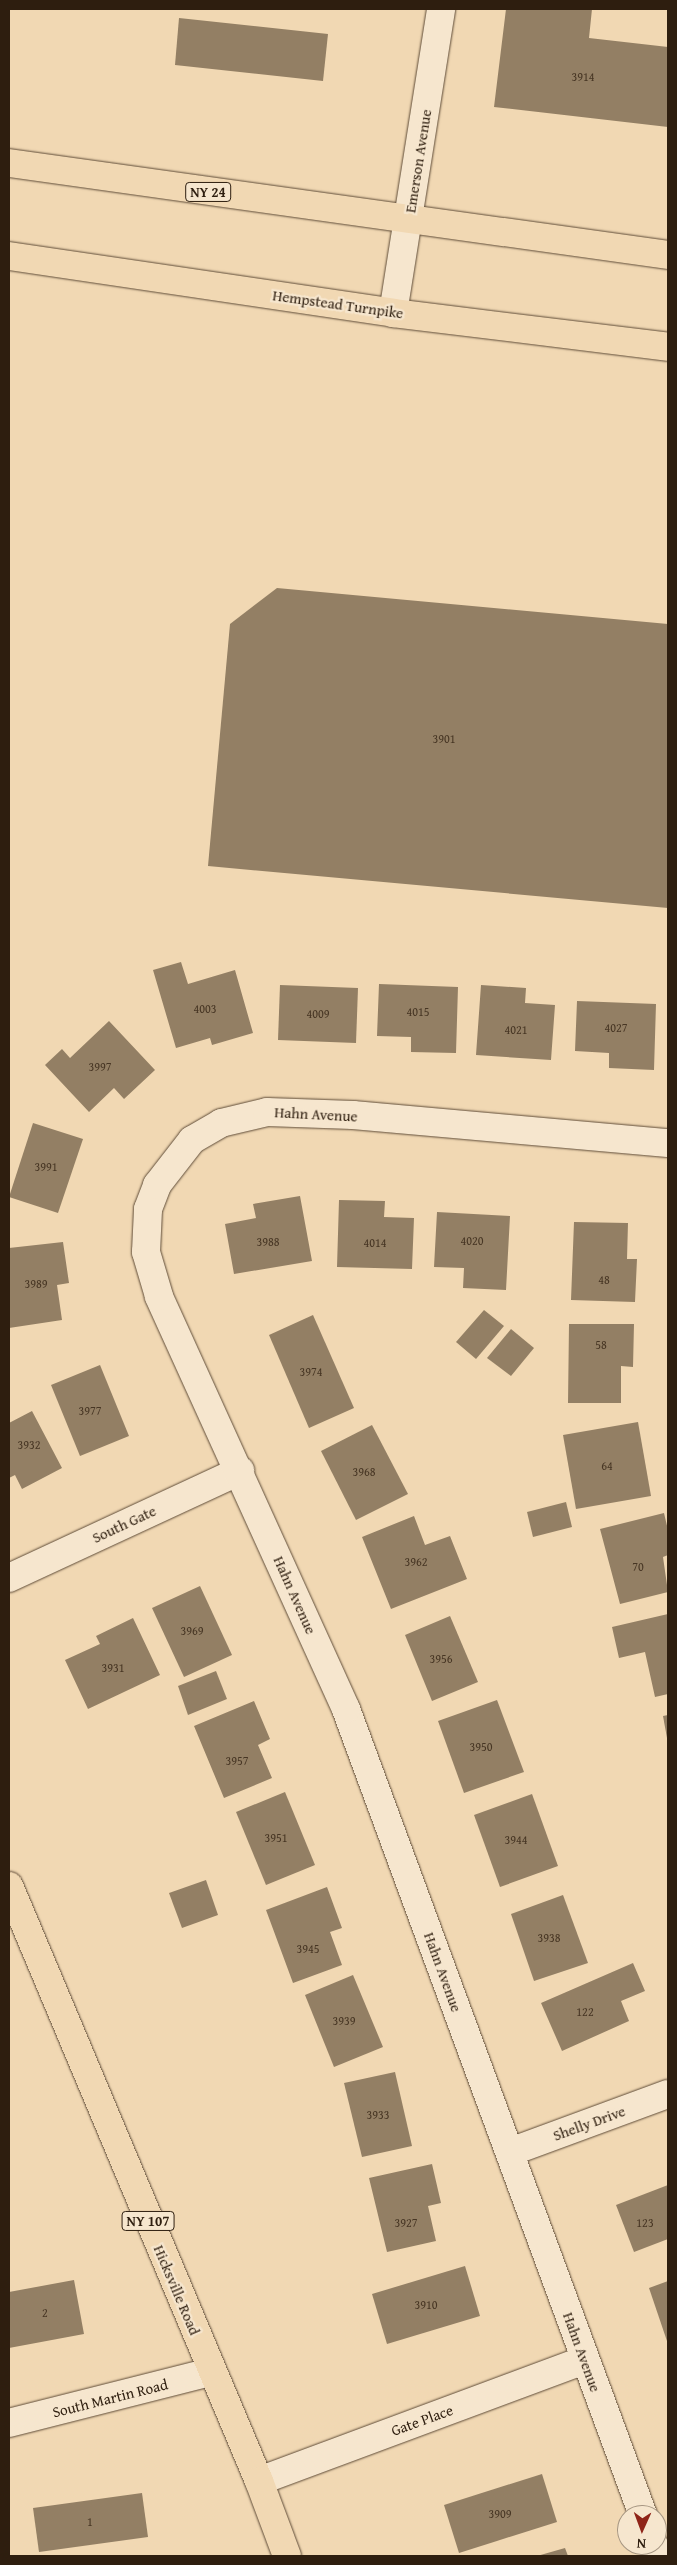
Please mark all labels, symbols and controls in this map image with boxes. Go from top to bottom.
house number: 3914 [571,70,595,84]
street label: Emerson Avenue [401,108,435,214]
road number: NY 24 [184,180,232,203]
street label: Hempstead Turnpike [271,286,405,322]
house number: 3901 [432,732,456,746]
house number: 4003 [193,1002,217,1016]
house number: 4015 [406,1005,430,1019]
house number: 4009 [306,1007,330,1021]
house number: 4027 [604,1021,628,1035]
house number: 4021 [504,1023,528,1037]
house number: 3997 [88,1060,112,1074]
street label: Hahn Avenue [274,1103,358,1125]
house number: 3991 [34,1160,58,1174]
house number: 4020 [460,1234,484,1248]
house number: 3988 [256,1235,280,1249]
house number: 4014 [363,1236,387,1250]
house number: 48 [598,1273,610,1287]
house number: 3989 [24,1277,48,1291]
house number: 58 [595,1338,607,1352]
house number: 3974 [299,1365,323,1379]
house number: 3977 [78,1404,102,1418]
house number: 3932 [17,1438,41,1452]
house number: 64 [601,1459,613,1473]
house number: 3968 [352,1465,376,1479]
street label: South Gate [89,1501,159,1547]
street label: Hahn Avenue [270,1553,320,1637]
house number: 3962 [404,1555,428,1569]
house number: 70 [632,1560,644,1574]
house number: 3969 [180,1624,204,1638]
house number: 3956 [429,1652,453,1666]
house number: 3931 [101,1661,125,1675]
house number: 3950 [469,1740,493,1754]
house number: 3957 [225,1754,249,1768]
house number: 3951 [264,1831,288,1845]
house number: 3944 [504,1833,528,1847]
street label: Hahn Avenue [420,1930,466,2014]
house number: 3938 [537,1931,561,1945]
house number: 3945 [296,1942,320,1956]
house number: 122 [576,2005,594,2019]
house number: 3939 [332,2014,356,2028]
street label: Shelly Drive [550,2102,628,2144]
house number: 3933 [366,2108,390,2122]
road number: NY 107 [120,2210,176,2232]
house number: 3927 [394,2216,418,2230]
house number: 123 [636,2216,654,2230]
street label: Hicksville Road [150,2242,204,2338]
house number: 3910 [414,2298,438,2312]
house number: 2 [42,2306,48,2320]
street label: Hahn Avenue [559,2310,605,2394]
street label: South Martin Road [50,2375,170,2421]
street label: Gate Place [389,2400,455,2440]
north arrow [617,2505,667,2555]
house number: 3909 [488,2507,512,2521]
house number: 1 [87,2515,93,2529]
text: N [636,2534,647,2554]

